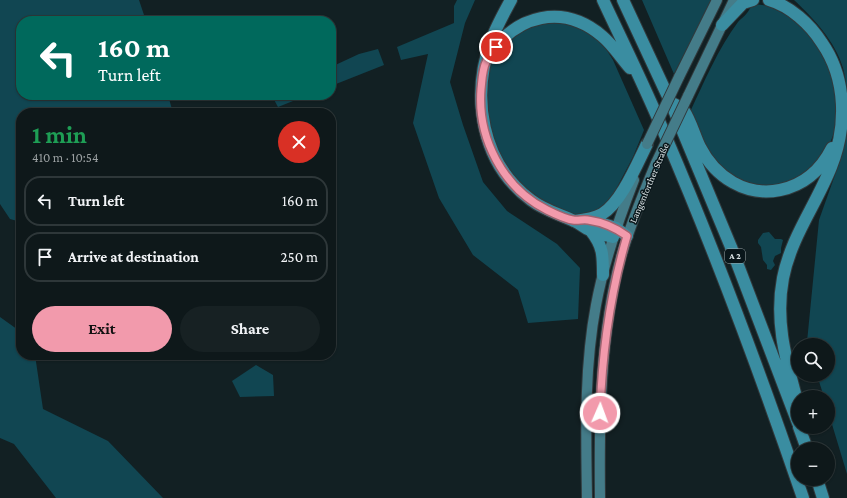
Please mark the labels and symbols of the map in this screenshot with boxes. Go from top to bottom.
pin [479,30,513,64]
street label: Langenforther Straße [627,141,671,224]
road number: A 2 [725,249,745,263]
position arrow [579,392,621,434]

